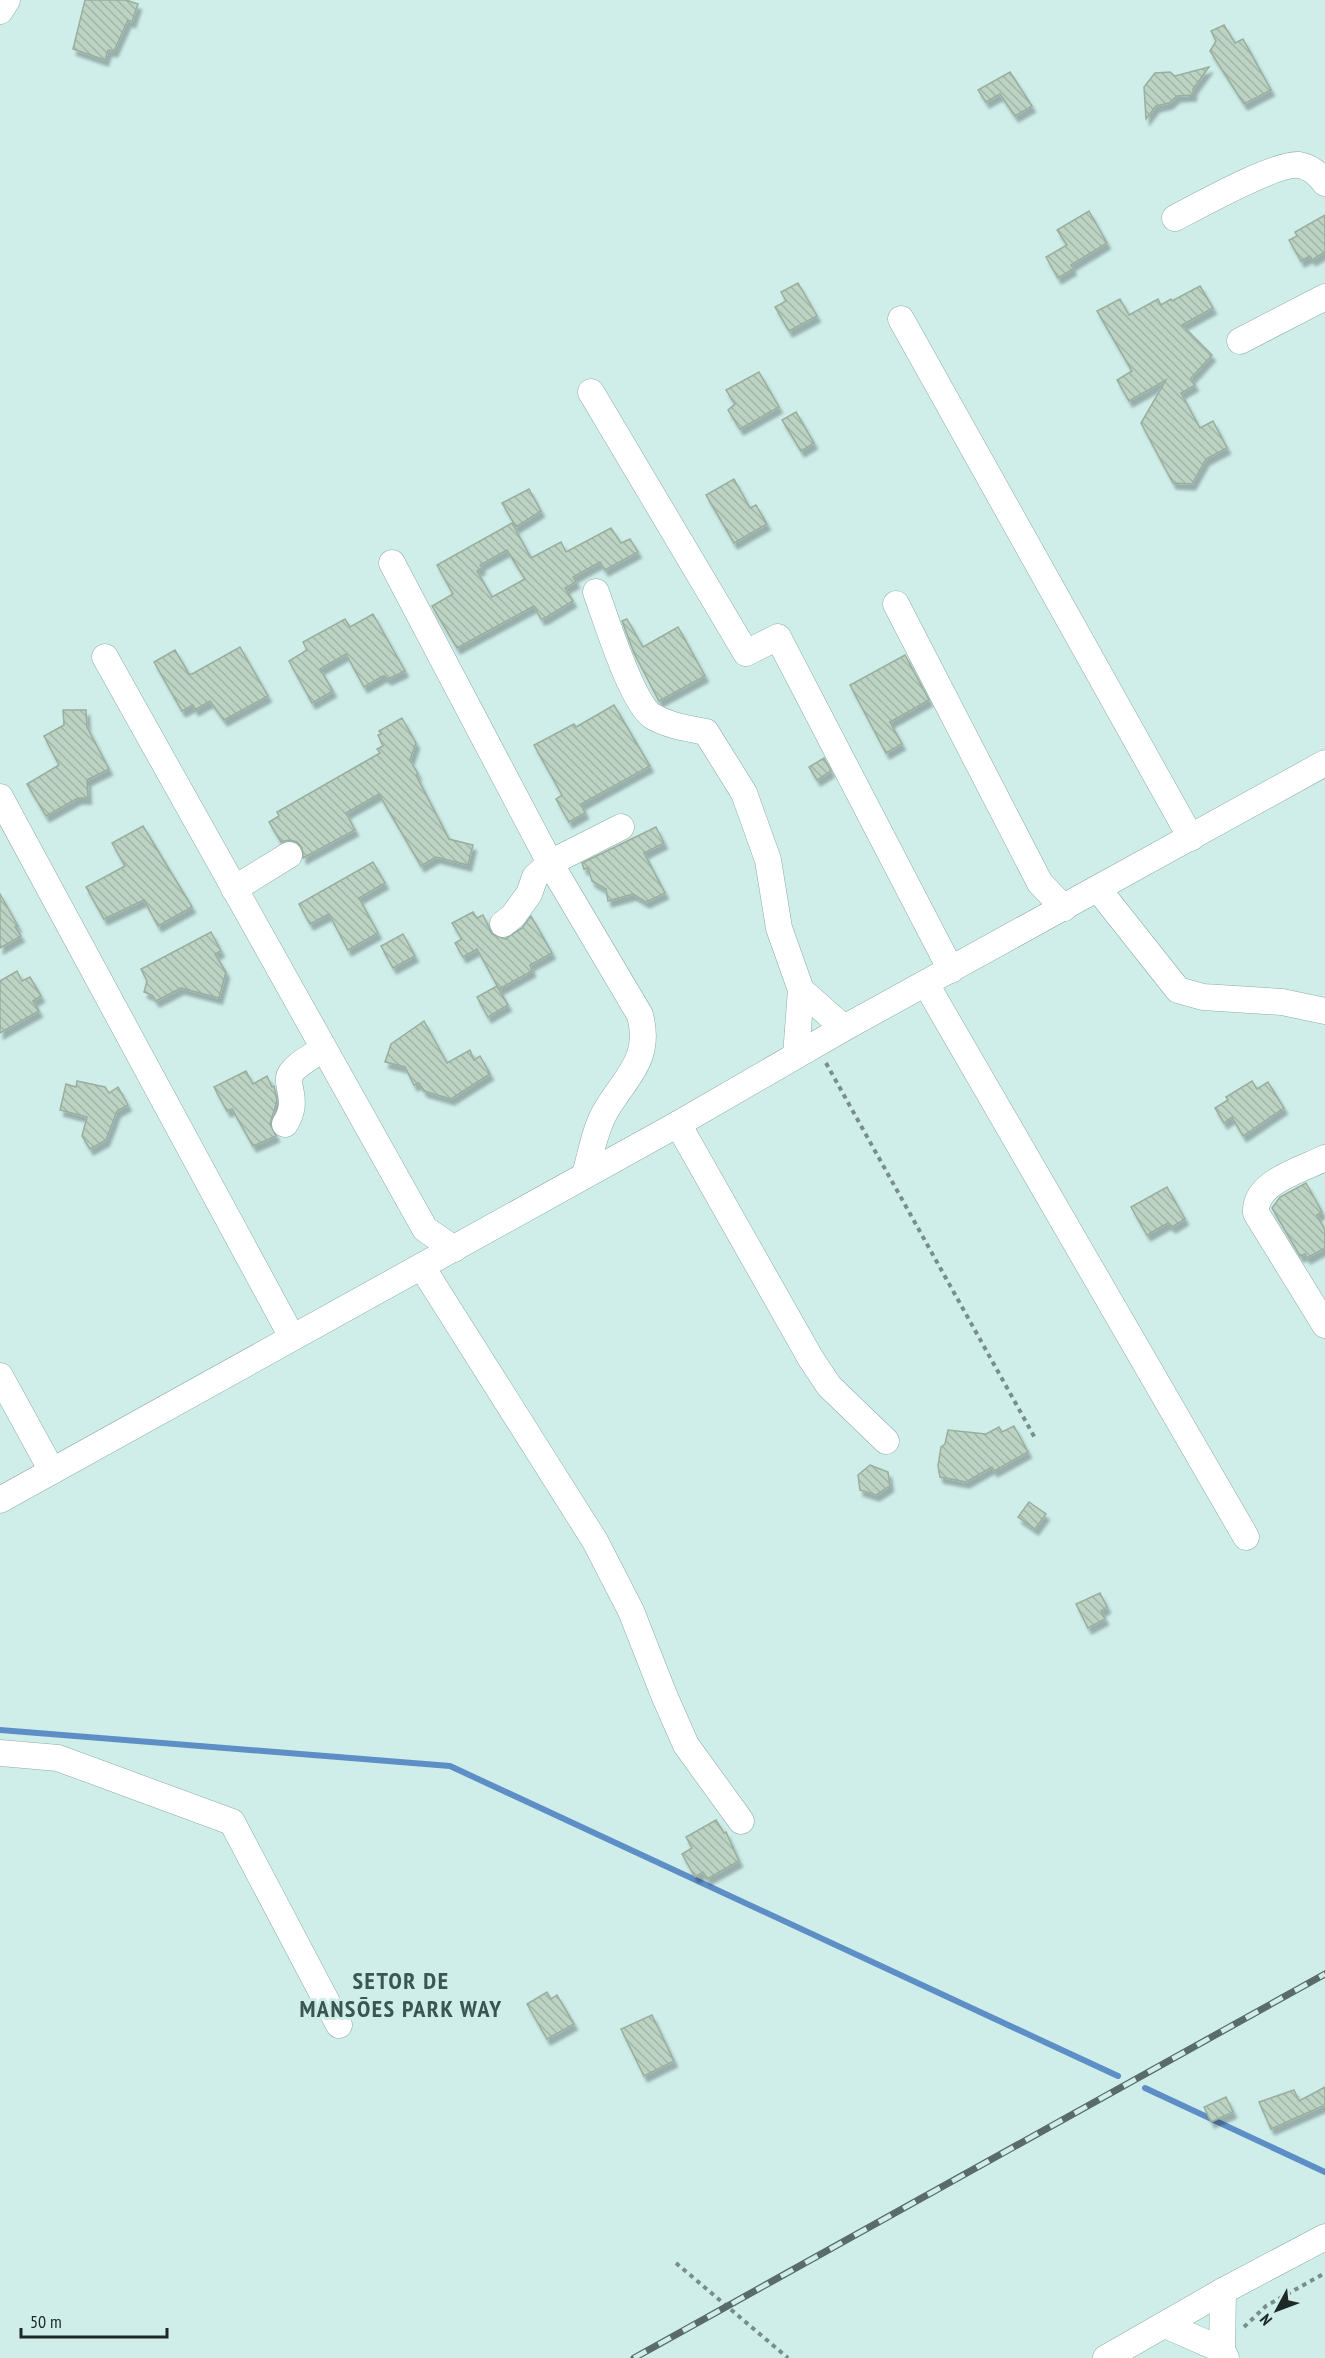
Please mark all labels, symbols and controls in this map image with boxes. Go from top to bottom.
district label: SETOR DE MANSÕES PARK WAY [299,1965,503,2024]
north arrow [1247,2280,1307,2340]
scale bar [21,2301,166,2339]
text: 50 m [30,2310,62,2333]
text: N [1255,2310,1276,2330]

